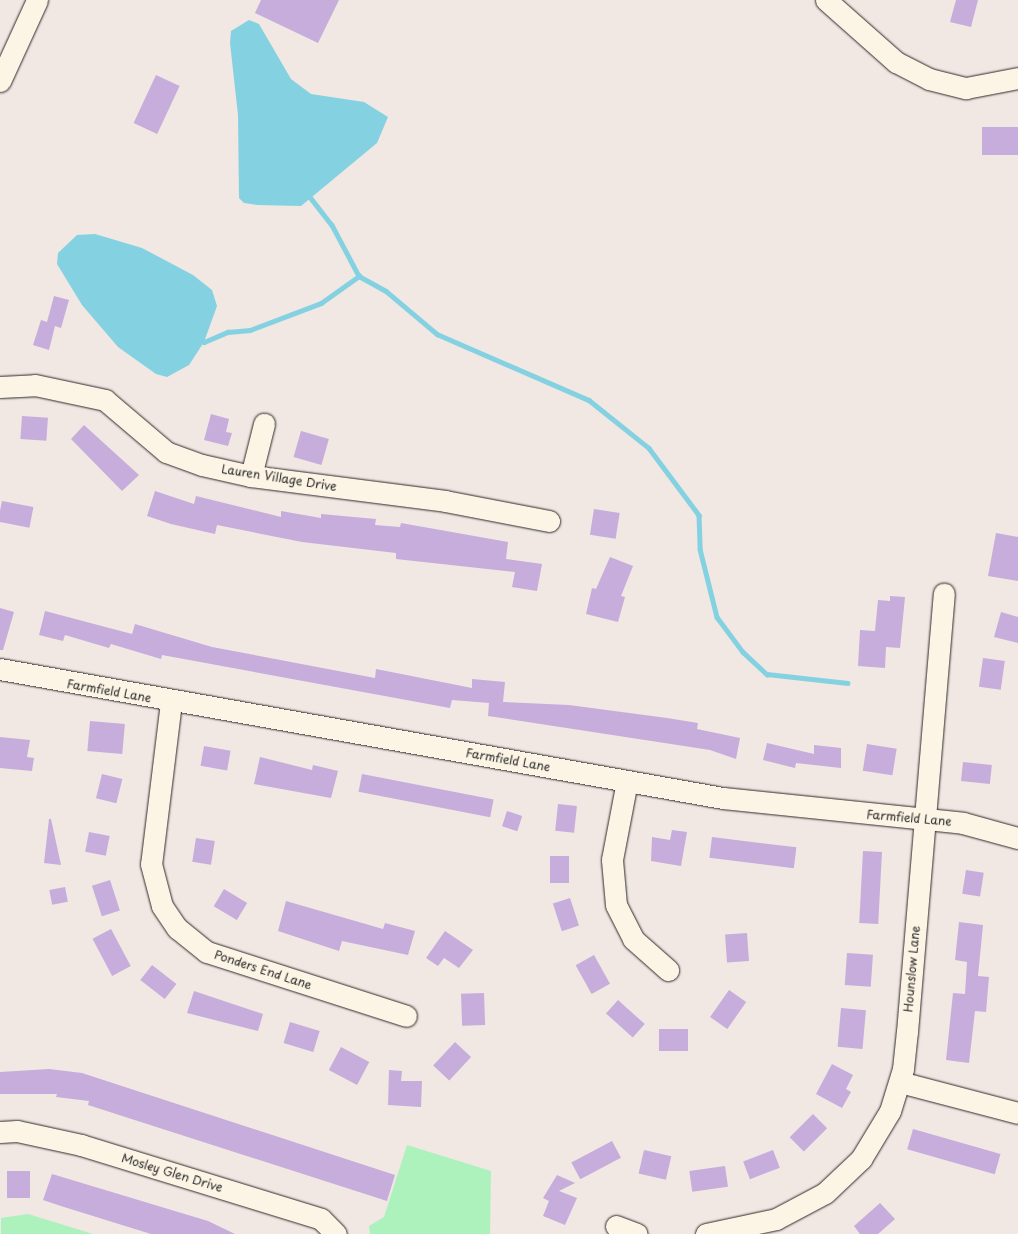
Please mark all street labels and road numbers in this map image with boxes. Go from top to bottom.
street label: Lauren Village Drive [220,462,338,494]
street label: Farmfield Lane [65,676,153,706]
street label: Farmfield Lane [464,745,552,775]
street label: Farmfield Lane [866,807,952,829]
street label: Hounslow Lane [901,925,923,1013]
street label: Ponders End Lane [212,947,314,993]
street label: Mosley Glen Drive [119,1151,225,1195]

